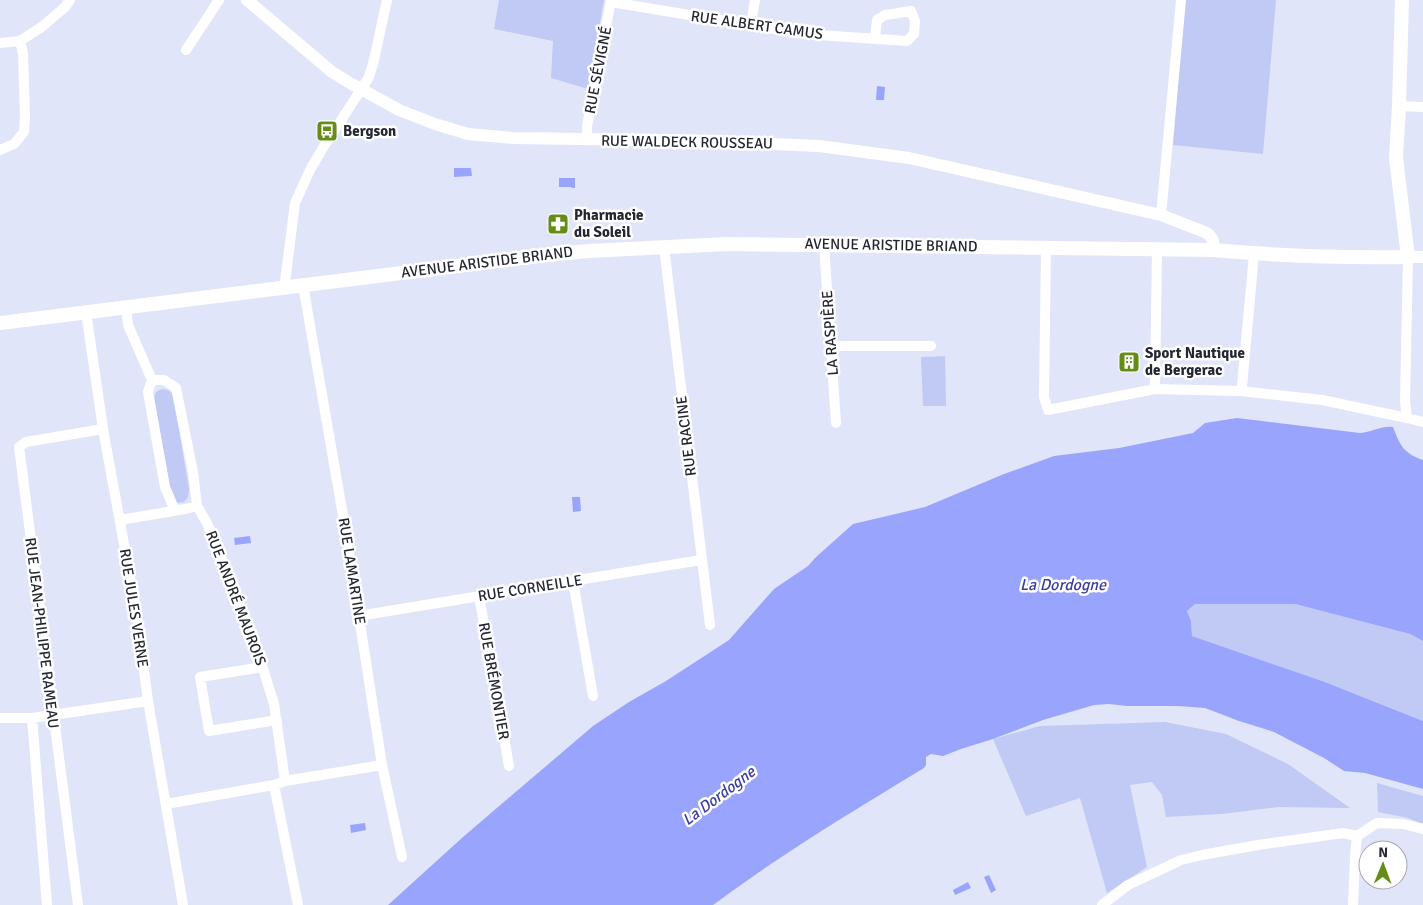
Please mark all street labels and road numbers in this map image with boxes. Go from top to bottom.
street label: RUE ALBERT CAMUS [690,7,824,43]
street label: RUE SÉVIGNÉ [580,25,615,115]
street label: RUE WALDECK ROUSSEAU [601,132,773,152]
street label: AVENUE ARISTIDE BRIAND [804,234,978,256]
street label: AVENUE ARISTIDE BRIAND [400,243,574,281]
street label: LA RASPIÈRE [817,290,842,376]
street label: RUE RACINE [672,395,700,477]
street label: RUE LAMARTINE [335,516,369,626]
street label: RUE ANDRÉ MAUROIS [202,528,271,668]
street label: RUE JEAN-PHILIPPE RAMEAU [21,537,63,729]
street label: RUE JULES VERNE [116,547,152,669]
street label: RUE CORNEILLE [477,571,583,605]
street label: RUE BRÉMONTIER [475,621,514,741]

